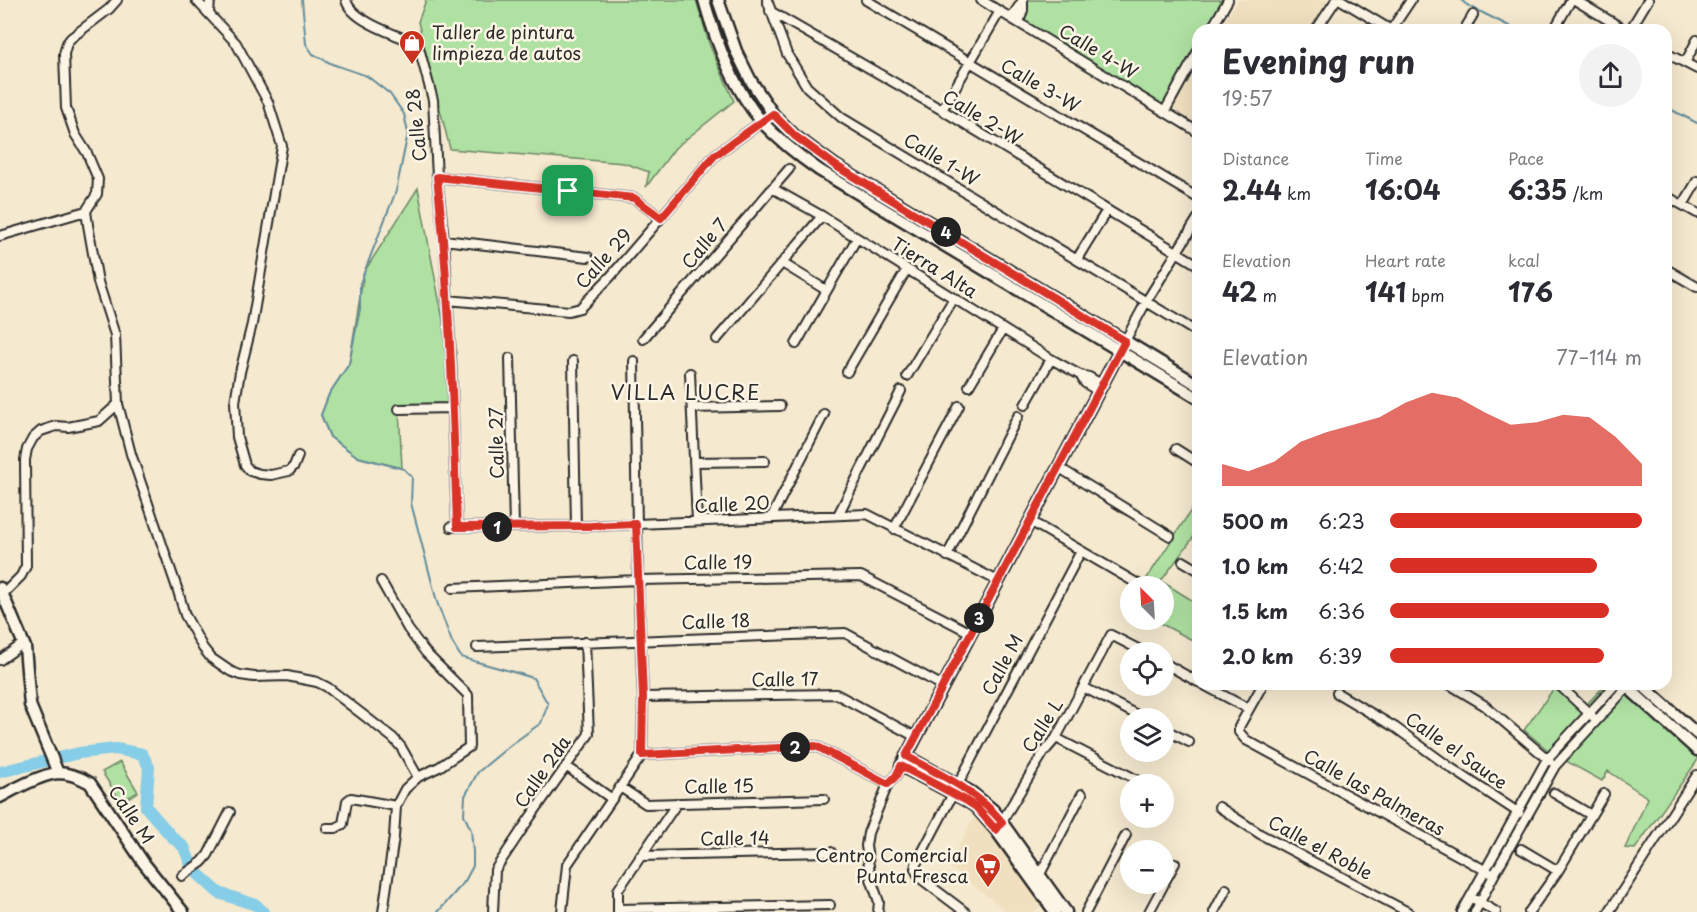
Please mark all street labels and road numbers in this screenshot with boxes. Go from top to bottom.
street label: Calle 4-W [1054,17,1144,85]
street label: Calle 3-W [996,51,1086,119]
street label: Calle 2-W [938,82,1028,151]
street label: Calle 28 [398,87,433,163]
street label: Calle 1-W [899,126,985,192]
street label: Calle 7 [674,212,733,274]
street label: Calle 29 [568,222,637,294]
street label: Tierra Alta [887,230,983,304]
street label: Calle 27 [481,407,510,479]
street label: Calle 20 [694,488,770,519]
street label: Calle 19 [683,547,753,576]
street label: Calle 18 [681,606,751,635]
street label: Calle M [974,629,1029,700]
street label: Calle 17 [751,664,819,693]
street label: Calle L [1015,693,1069,758]
street label: Calle el Sauce [1400,704,1513,795]
street label: Calle 2da [507,729,577,813]
street label: Calle las Palmeras [1299,742,1450,842]
street label: Calle 15 [684,771,754,800]
street label: Calle M [103,779,162,849]
street label: Calle el Roble [1264,808,1378,886]
street label: Calle 14 [700,823,770,852]

